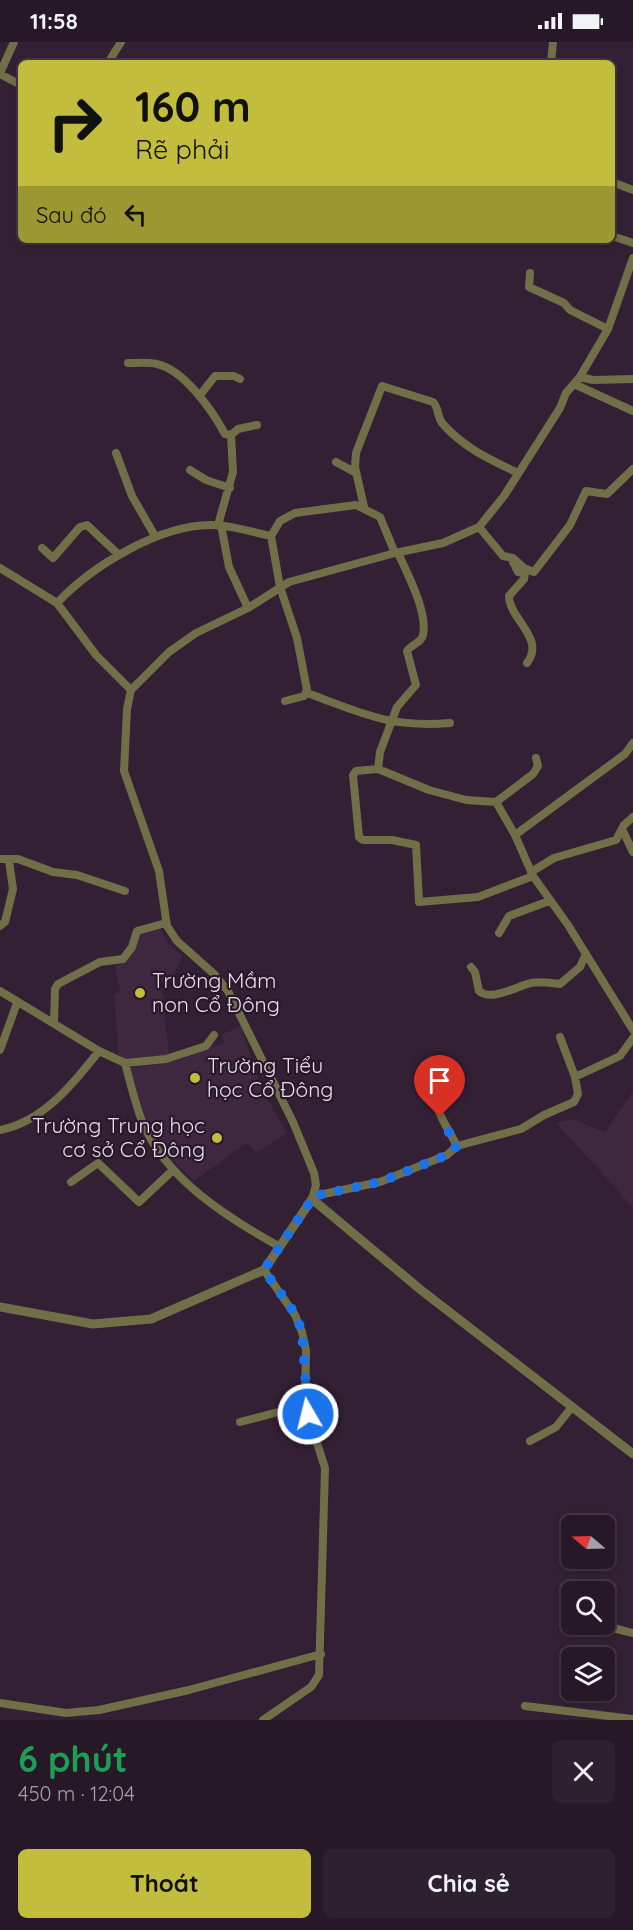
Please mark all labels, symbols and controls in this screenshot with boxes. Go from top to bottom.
text: 11:58 [30,7,78,35]
text: 160 m [135,80,251,133]
icon: right [36,84,114,162]
text: Rẽ phải [135,132,229,166]
icon: left [119,198,152,231]
text: Sau đó [36,201,107,229]
place label: Trường Mầm non Cổ Đông [152,967,280,1017]
marker: Trường Mầm non Cổ Đông [133,986,147,1000]
place label: Trường Tiểu học Cổ Đông [207,1052,333,1102]
pin [414,1055,465,1117]
icon: arrive [423,1064,456,1097]
marker: Trường Tiểu học Cổ Đông [188,1071,202,1085]
place label: Trường Trung học cơ sở Cổ Đông [32,1112,205,1162]
marker: Trường Trung học cơ sở Cổ Đông [210,1131,224,1145]
position arrow [276,1382,340,1446]
north arrow [561,1515,615,1569]
map controls [561,1515,615,1701]
button: search [561,1581,615,1635]
button: layers [561,1647,615,1701]
text: 6 phút [18,1736,128,1781]
button: close [552,1740,615,1803]
text: 450 m · 12:04 [18,1781,135,1806]
button: Thoát [18,1849,311,1918]
button: Chia sẻ [323,1849,615,1918]

